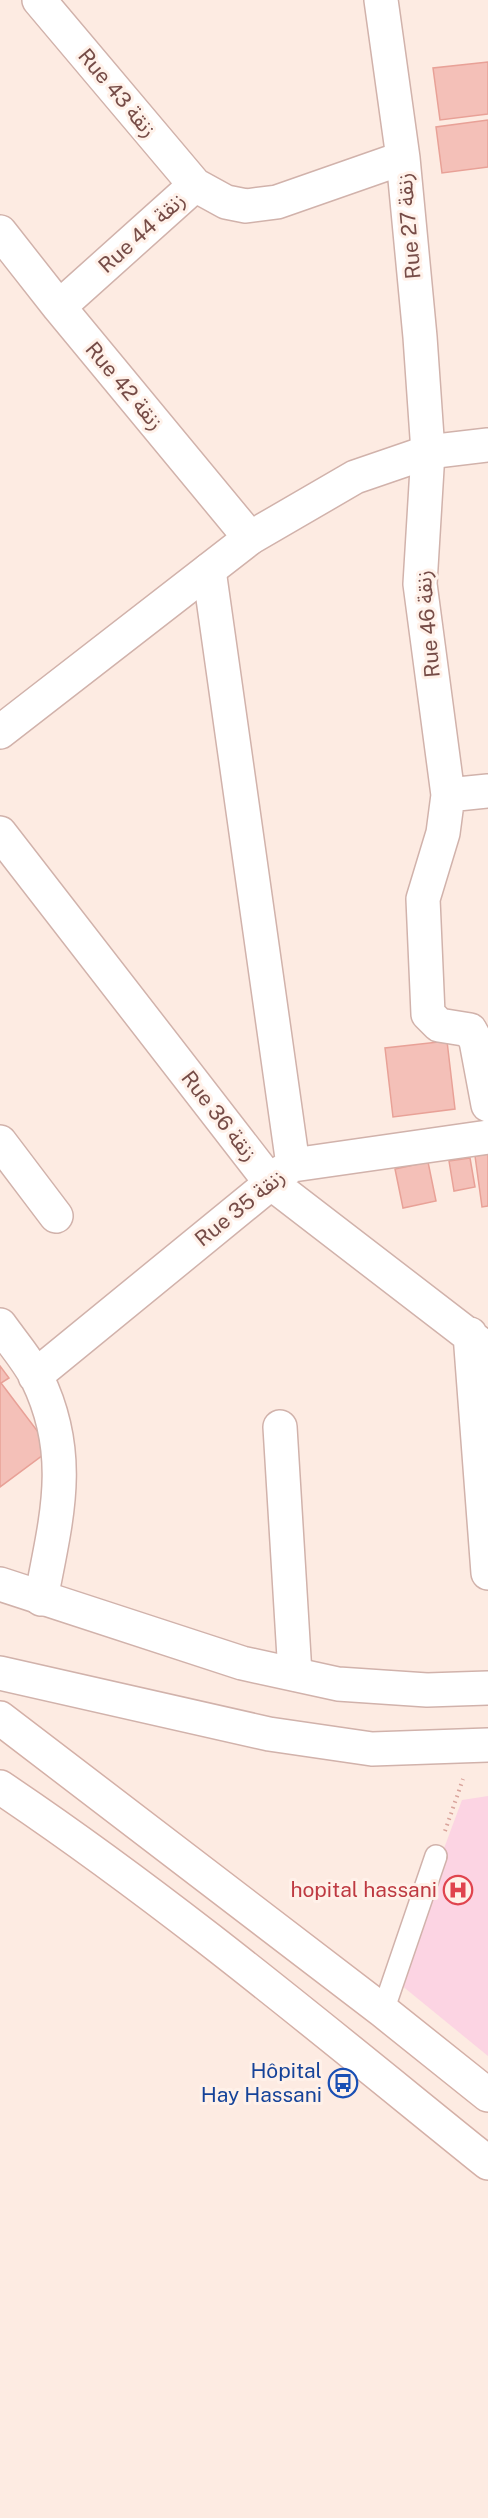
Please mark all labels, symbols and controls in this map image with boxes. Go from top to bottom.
street label: Rue 43 زنقة [73,43,162,142]
street label: Rue 27 زنقة [391,172,426,280]
street label: Rue 44 زنقة [93,187,190,278]
street label: Rue 42 زنقة [80,337,168,435]
street label: Rue 46 زنقة [410,569,445,679]
street label: Rue 36 زنقة [176,1066,262,1166]
street label: Rue 35 زنقة [190,1164,290,1251]
hospital icon: hopital hassani [442,1874,474,1906]
place label: hopital hassani [290,1877,437,1902]
place label: Hôpital Hay Hassani [201,2058,322,2107]
bus stop icon: Hôpital Hay Hassani [327,2067,359,2099]

